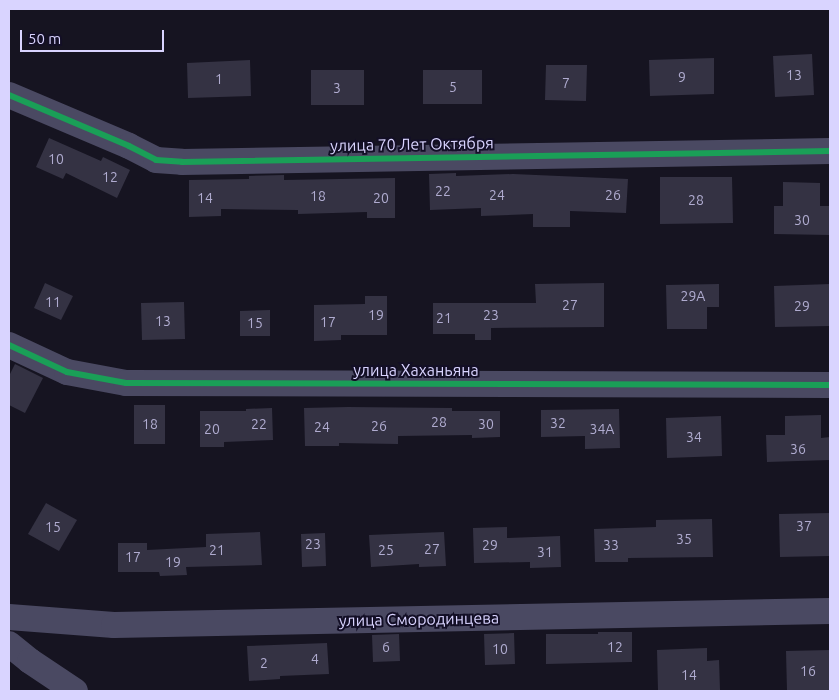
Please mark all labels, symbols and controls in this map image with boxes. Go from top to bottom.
scale bar [22,20,166,52]
text: 50 m [28,30,61,47]
house number: 13 [786,67,802,83]
house number: 9 [678,69,686,85]
house number: 1 [215,71,223,87]
house number: 7 [562,75,570,91]
house number: 5 [449,79,457,95]
house number: 3 [333,80,341,96]
street label: улица 70 Лет Октября [330,133,494,155]
house number: 10 [48,151,64,167]
house number: 12 [102,169,118,185]
house number: 22 [435,183,451,199]
house number: 24 [489,187,505,203]
house number: 26 [605,187,621,203]
house number: 18 [310,188,326,204]
house number: 14 [197,190,213,206]
house number: 20 [373,190,389,206]
house number: 28 [688,192,704,208]
house number: 30 [794,212,810,228]
house number: 29А [681,288,705,304]
house number: 11 [45,294,61,310]
house number: 27 [562,297,578,313]
house number: 29 [794,298,810,314]
house number: 19 [368,307,384,323]
house number: 23 [483,307,499,323]
house number: 21 [436,310,452,326]
house number: 13 [155,313,171,329]
house number: 17 [320,314,336,330]
house number: 15 [247,315,263,331]
street label: улица Хаханьяна [353,360,479,380]
house number: 28 [431,414,447,430]
house number: 32 [550,415,566,431]
house number: 18 [142,416,158,432]
house number: 22 [251,416,267,432]
house number: 30 [478,416,494,432]
house number: 26 [371,418,387,434]
house number: 24 [314,419,330,435]
house number: 20 [204,421,220,437]
house number: 34А [590,421,614,437]
house number: 34 [686,429,702,445]
house number: 36 [790,441,806,457]
house number: 37 [796,518,812,534]
house number: 15 [45,519,61,535]
house number: 35 [676,531,692,547]
house number: 23 [305,536,321,552]
house number: 29 [482,537,498,553]
house number: 33 [603,537,619,553]
house number: 27 [424,541,440,557]
house number: 21 [209,542,225,558]
house number: 25 [378,542,394,558]
house number: 31 [537,544,553,560]
house number: 17 [125,549,141,565]
house number: 19 [165,554,181,570]
street label: улица Смородинцева [339,608,499,630]
house number: 6 [382,639,390,655]
house number: 12 [607,639,623,655]
house number: 10 [492,641,508,657]
house number: 4 [311,651,319,667]
house number: 2 [260,655,268,671]
house number: 16 [800,663,816,679]
house number: 14 [681,667,697,683]

